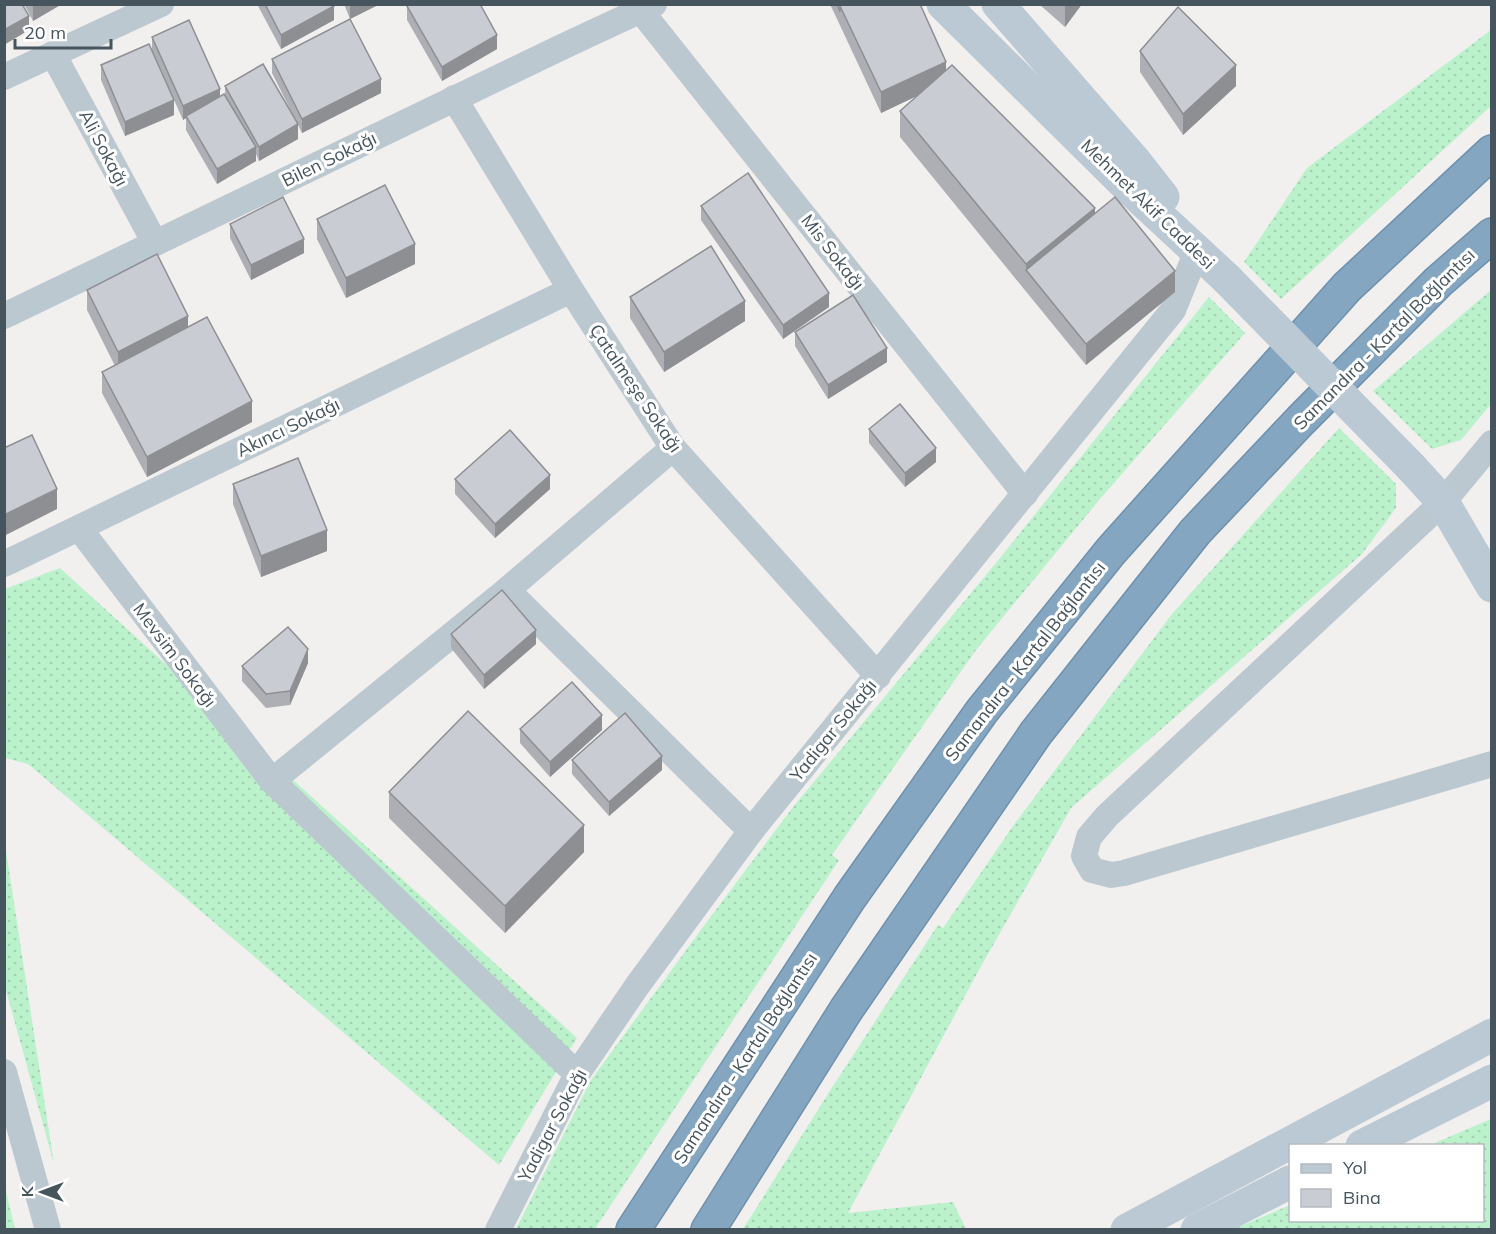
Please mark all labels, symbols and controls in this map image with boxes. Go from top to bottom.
scale bar [15,12,111,50]
text: 20 m [24,21,66,44]
street label: Ali Sokağı [74,106,134,190]
street label: Bilen Sokağı [278,126,380,192]
street label: Mehmet Akif Caddesi [1076,134,1220,274]
street label: Mis Sokağı [796,209,870,295]
street label: Samandıra - Kartal Bağlantısı [1288,243,1480,435]
street label: Çatalmeşe Sokağı [585,319,687,457]
street label: Akıncı Sokağı [233,392,343,462]
street label: Samandıra - Kartal Bağlantısı [940,557,1110,765]
street label: Mevsim Sokağı [128,598,222,712]
street label: Yadigar Sokağı [784,674,881,787]
street label: Samandıra - Kartal Bağlantısı [668,948,822,1168]
street label: Yadigar Sokağı [512,1064,591,1186]
legend [1289,1144,1484,1222]
text: Yol [1342,1156,1367,1179]
north arrow [12,1162,72,1222]
text: K [17,1185,37,1197]
text: Bina [1343,1186,1381,1209]

